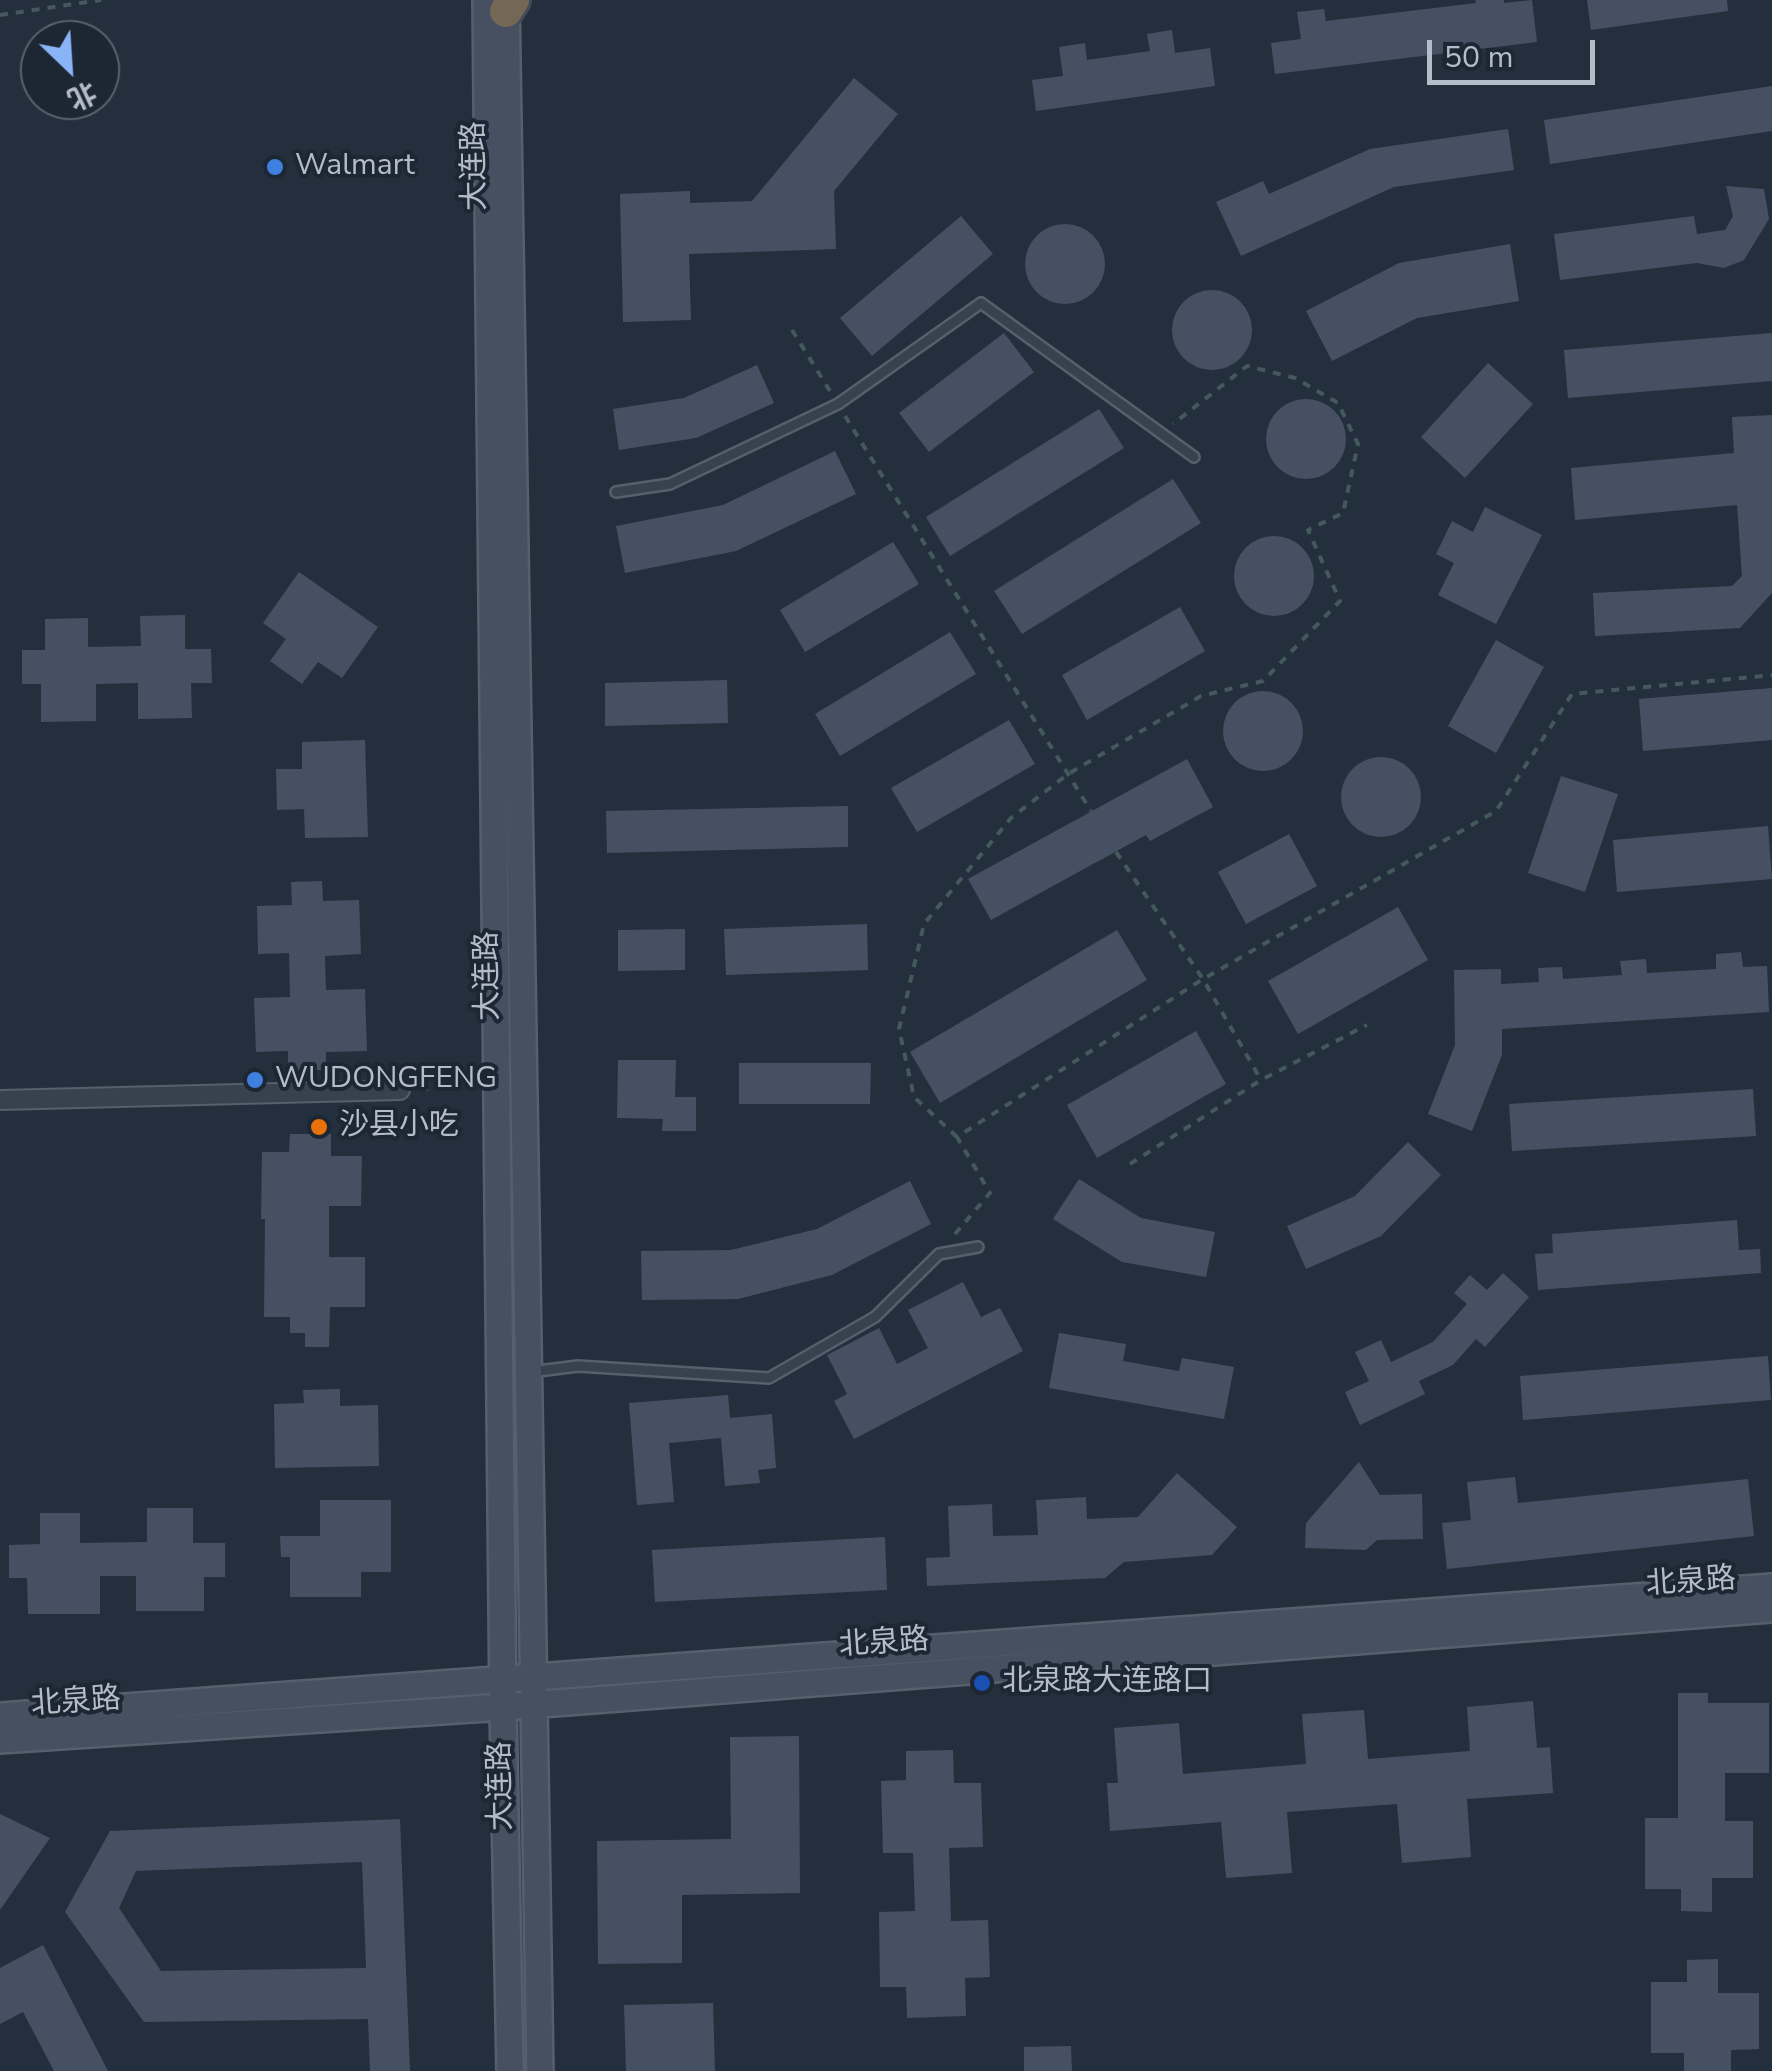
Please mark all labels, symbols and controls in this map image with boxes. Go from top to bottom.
north arrow [20,20,120,120]
scale bar [1432,20,1600,82]
text: 50 m [1444,37,1513,78]
text: 北 [61,72,103,119]
street label: 大连路 [457,121,495,211]
place label: Walmart [295,149,415,185]
marker: Walmart [264,156,286,178]
street label: 大连路 [470,931,508,1021]
place label: WUDONGFENG [275,1062,497,1098]
marker: WUDONGFENG [244,1069,266,1091]
place label: 沙县小吃 [339,1109,459,1145]
marker: 沙县小吃 [308,1116,330,1138]
street label: 北泉路 [1645,1562,1737,1604]
street label: 北泉路 [838,1623,930,1665]
place label: 北泉路大连路口 [1002,1665,1212,1701]
marker: 北泉路大连路口 [971,1672,993,1694]
street label: 北泉路 [30,1682,122,1724]
street label: 大连路 [483,1741,521,1831]

